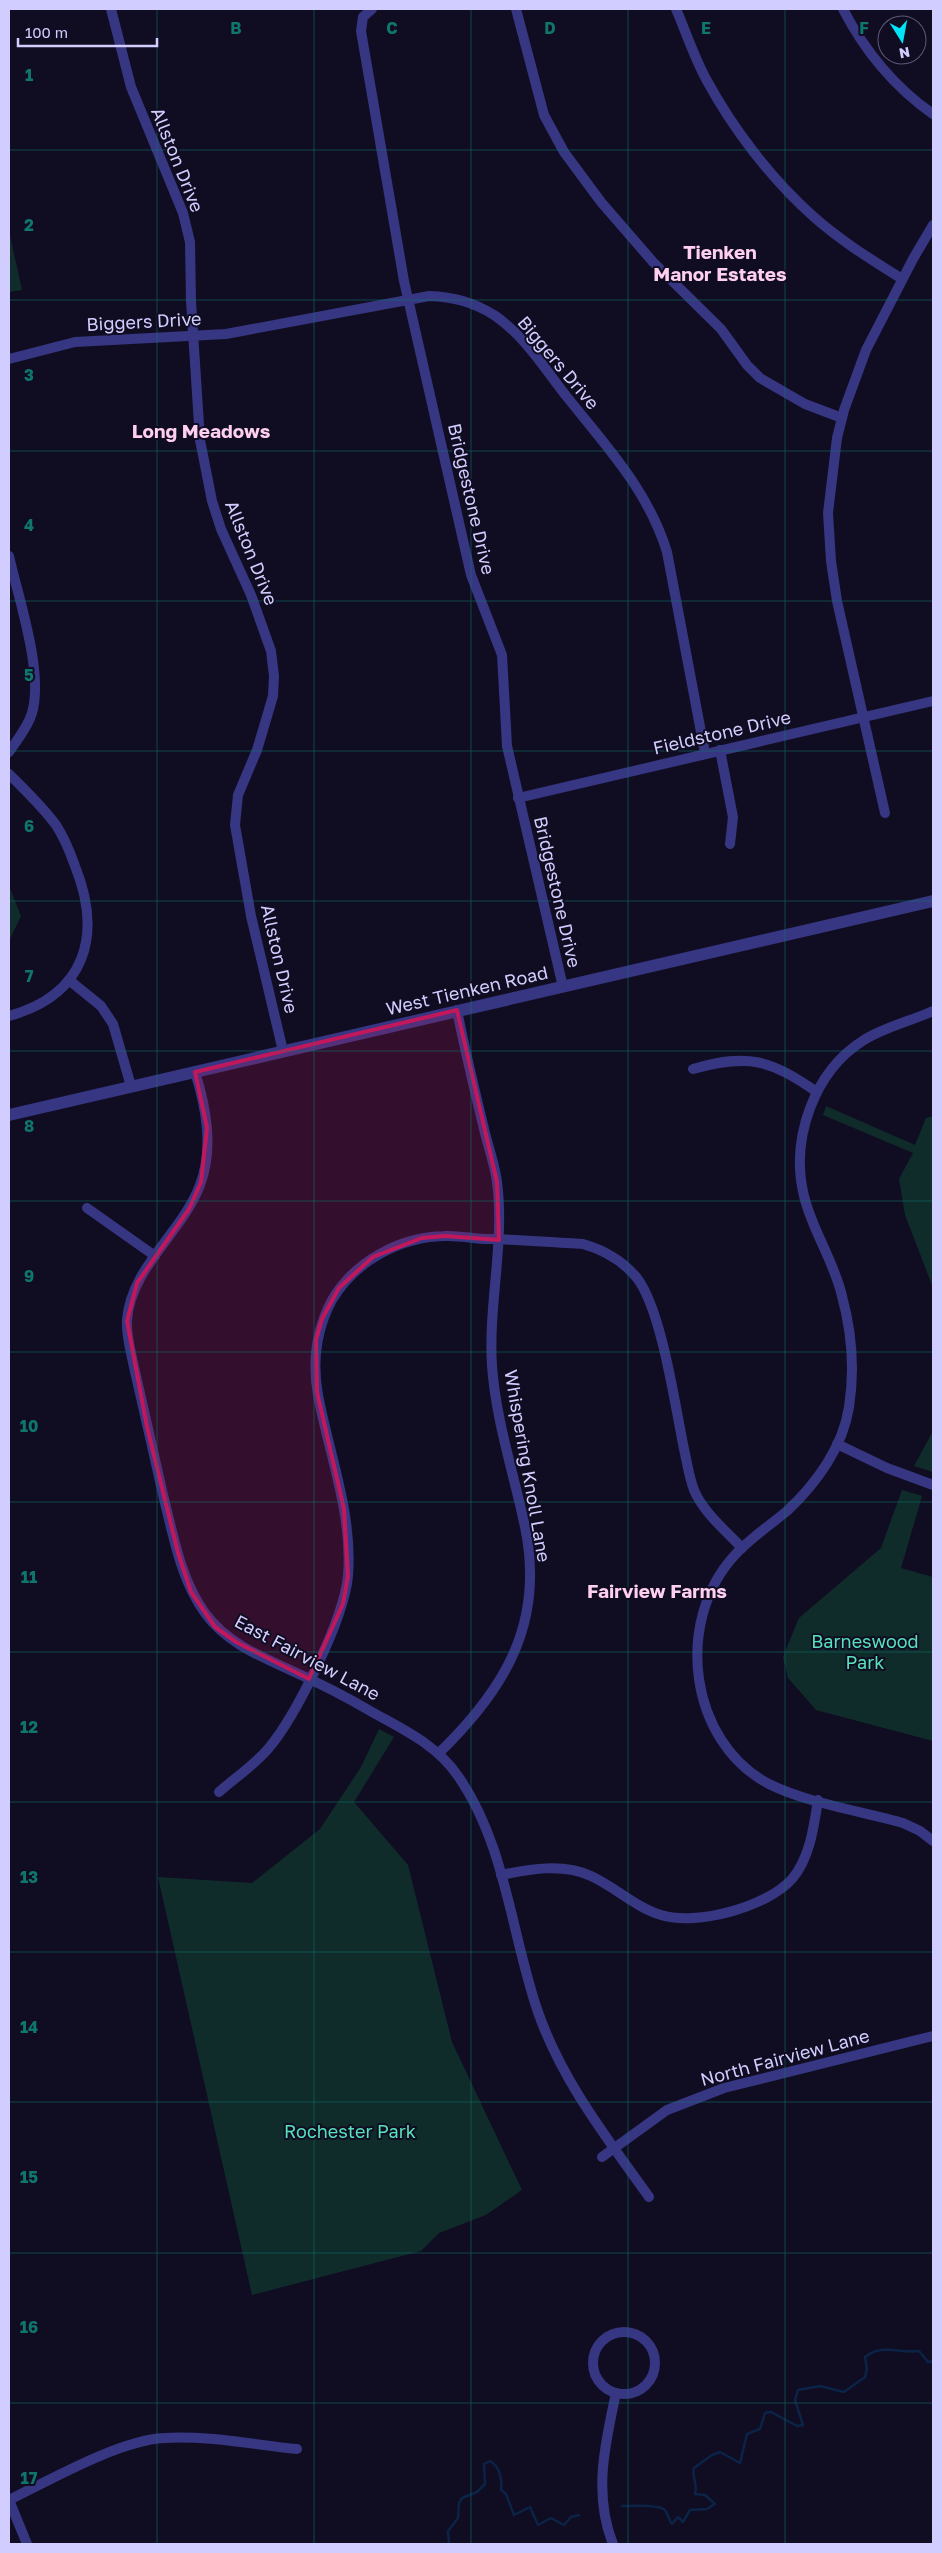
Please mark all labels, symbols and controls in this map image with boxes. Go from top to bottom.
scale bar [18,15,156,47]
north arrow [877,15,927,65]
text: B [230,18,242,38]
text: C [386,18,398,38]
text: D [544,18,556,38]
text: E [701,18,711,38]
text: F [859,18,869,38]
text: 100 m [25,23,68,41]
text: N [898,44,911,63]
text: 1 [25,65,33,85]
street label: Allston Drive [147,104,209,215]
text: 2 [24,215,34,235]
district label: Tienken Manor Estates [653,240,787,285]
street label: Biggers Drive [86,307,202,335]
street label: Biggers Drive [513,311,604,414]
text: 3 [24,365,34,385]
district label: Long Meadows [132,419,271,442]
street label: Bridgestone Drive [444,421,500,577]
street label: Allston Drive [221,497,283,608]
text: 4 [24,515,34,535]
text: 5 [24,665,34,685]
street label: Fieldstone Drive [651,705,793,759]
street label: Bridgestone Drive [530,814,586,970]
text: 6 [24,816,34,836]
street label: Allston Drive [257,902,303,1015]
street label: West Tienken Road [384,961,550,1019]
text: 7 [25,966,34,986]
text: 8 [24,1116,34,1136]
text: 9 [24,1266,34,1286]
street label: Whispering Knoll Lane [500,1368,556,1564]
text: 10 [20,1416,38,1436]
text: 11 [21,1567,37,1587]
district label: Fairview Farms [587,1579,727,1602]
street label: East Fairview Lane [231,1609,384,1705]
park label: Barneswood Park [811,1630,919,1673]
text: 12 [20,1717,38,1737]
text: 13 [20,1867,38,1887]
text: 14 [20,2017,38,2037]
street label: North Fairview Lane [698,2024,872,2090]
park label: Rochester Park [284,2120,416,2142]
text: 15 [20,2167,38,2187]
text: 16 [20,2317,38,2337]
text: 17 [21,2468,38,2488]

